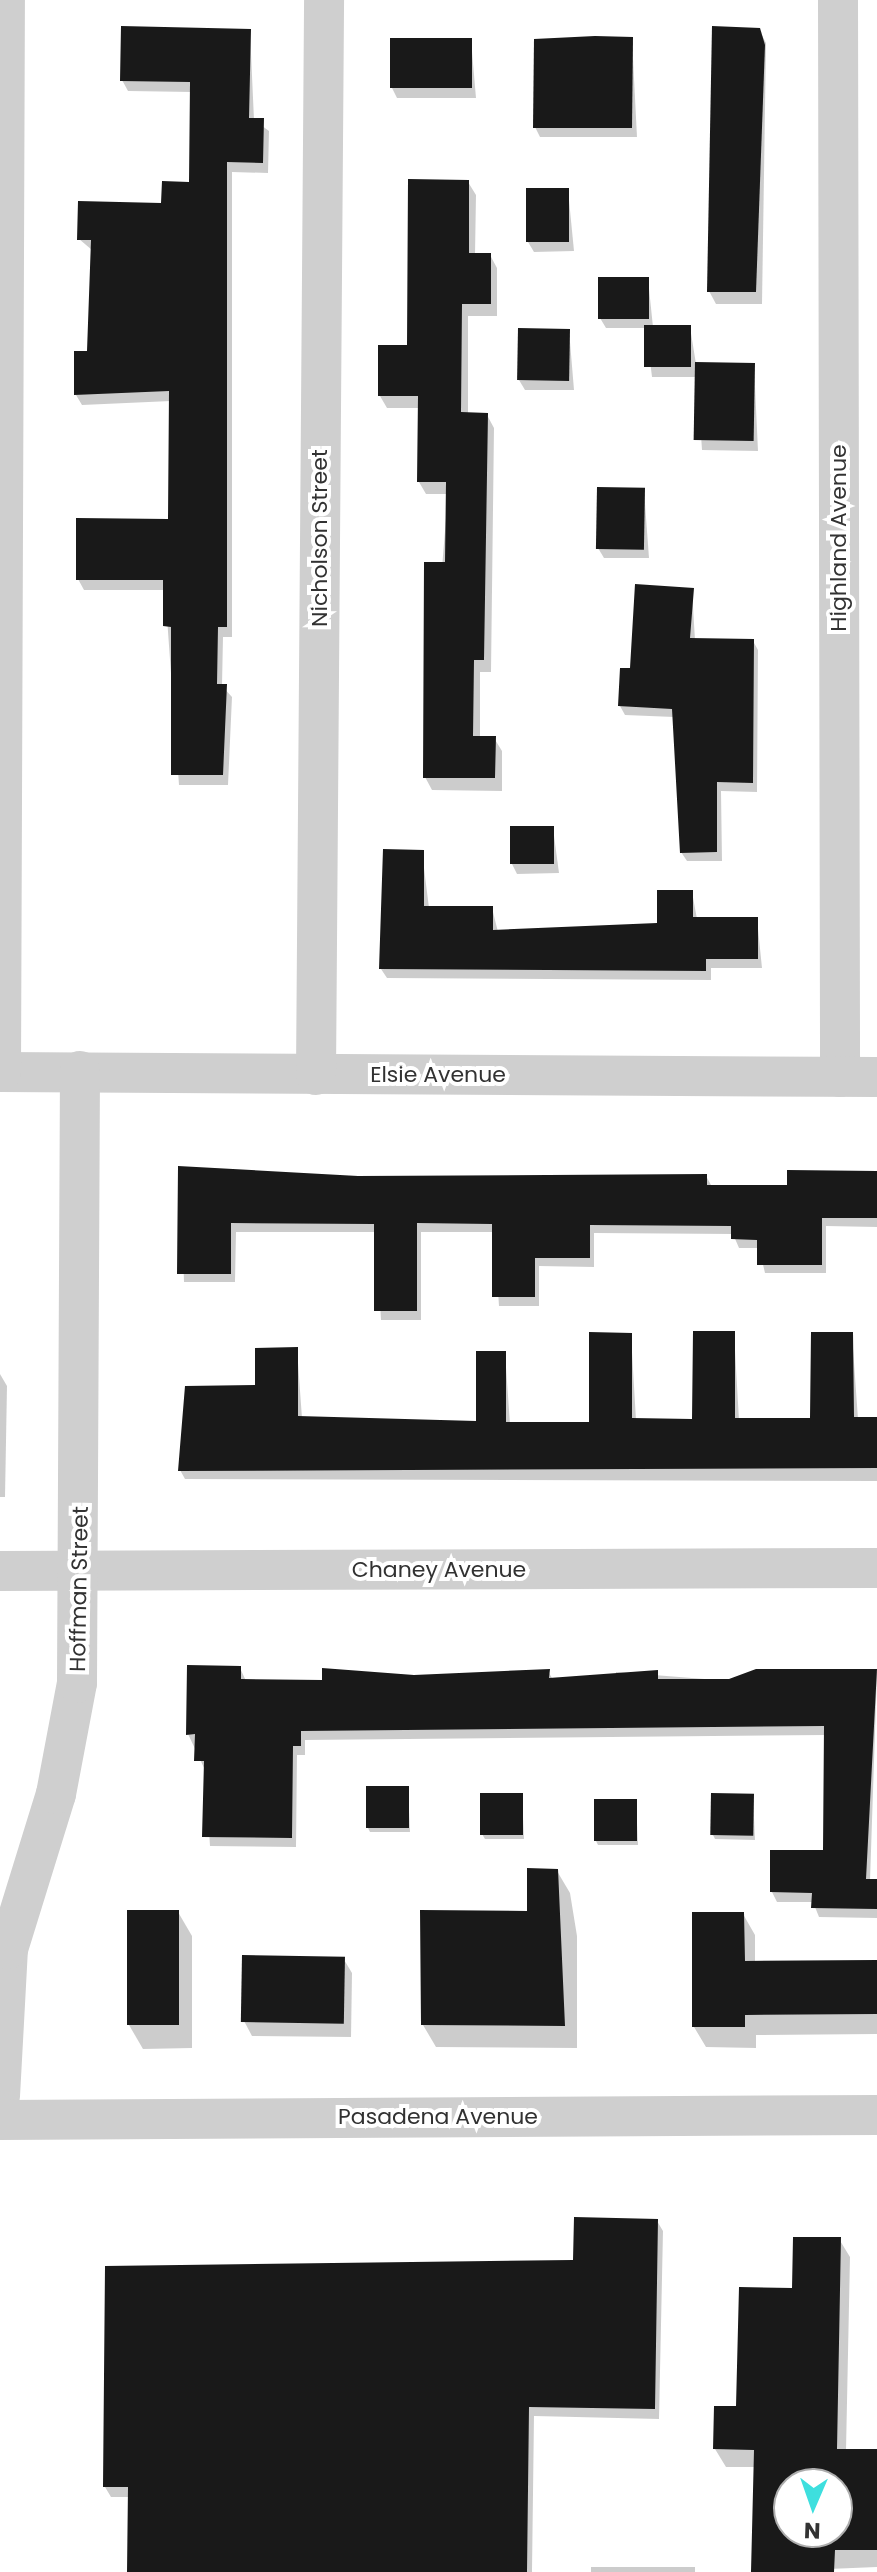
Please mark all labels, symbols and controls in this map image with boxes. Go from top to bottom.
street label: Highland Avenue [826,444,852,632]
street label: Nicholson Street [307,449,333,627]
street label: Elsie Avenue [370,1062,506,1088]
street label: Hoffman Street [64,1506,94,1672]
street label: Chaney Avenue [352,1557,526,1583]
street label: Pasadena Avenue [338,2104,538,2130]
north arrow [773,2468,853,2548]
text: N [803,2515,821,2546]

